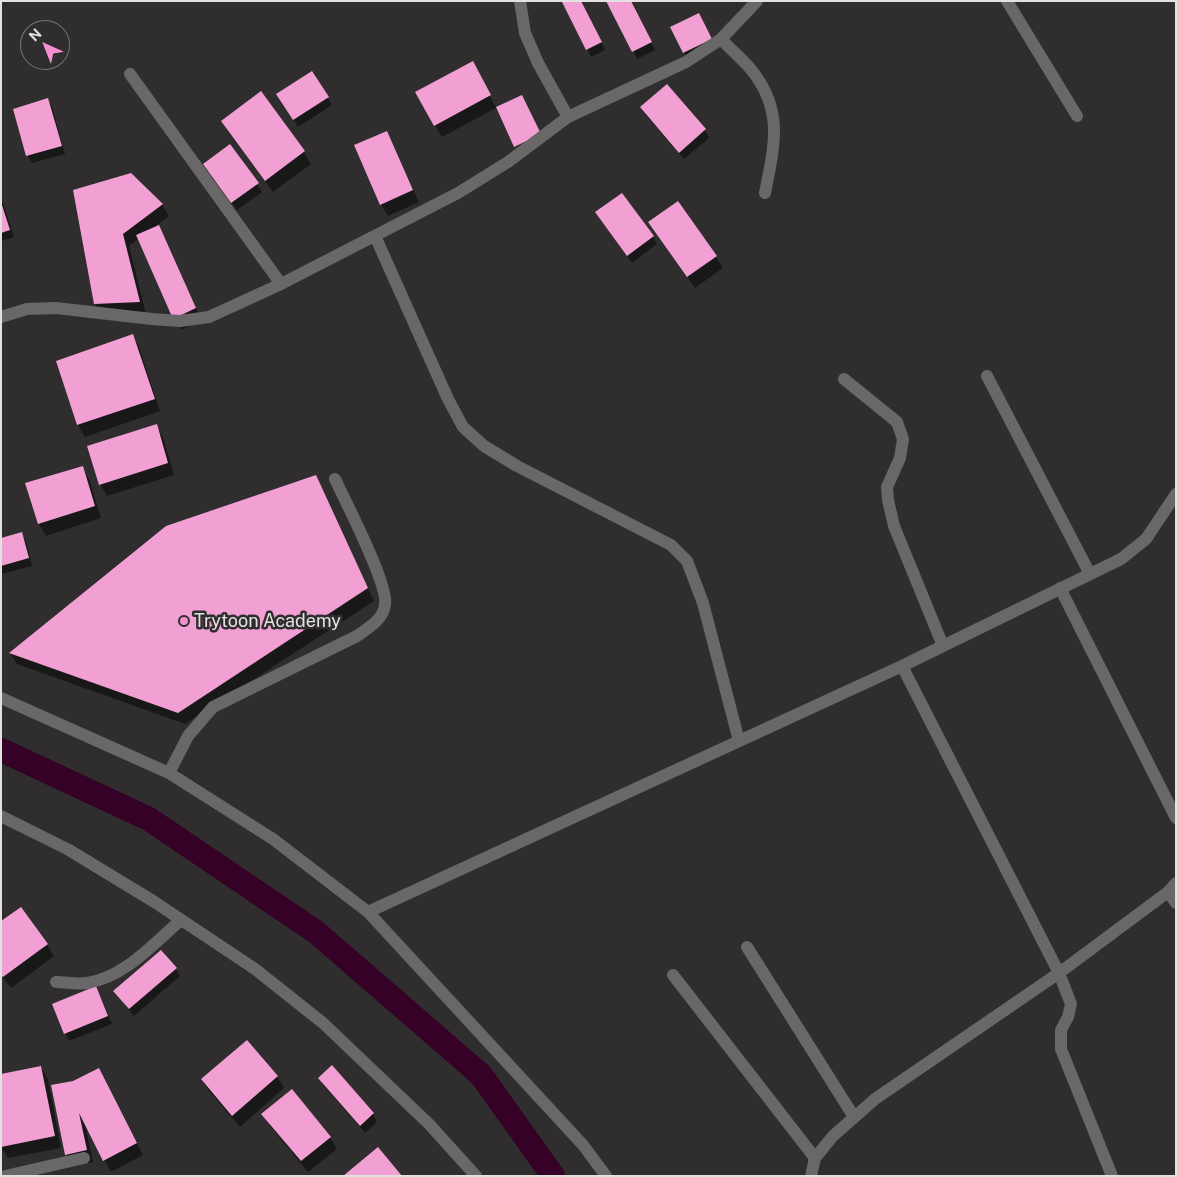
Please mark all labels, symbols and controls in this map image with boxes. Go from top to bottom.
north arrow [20,20,70,70]
text: N [26,25,45,44]
place label: Trytoon Academy [194,610,341,632]
marker: Trytoon Academy [178,615,190,627]

